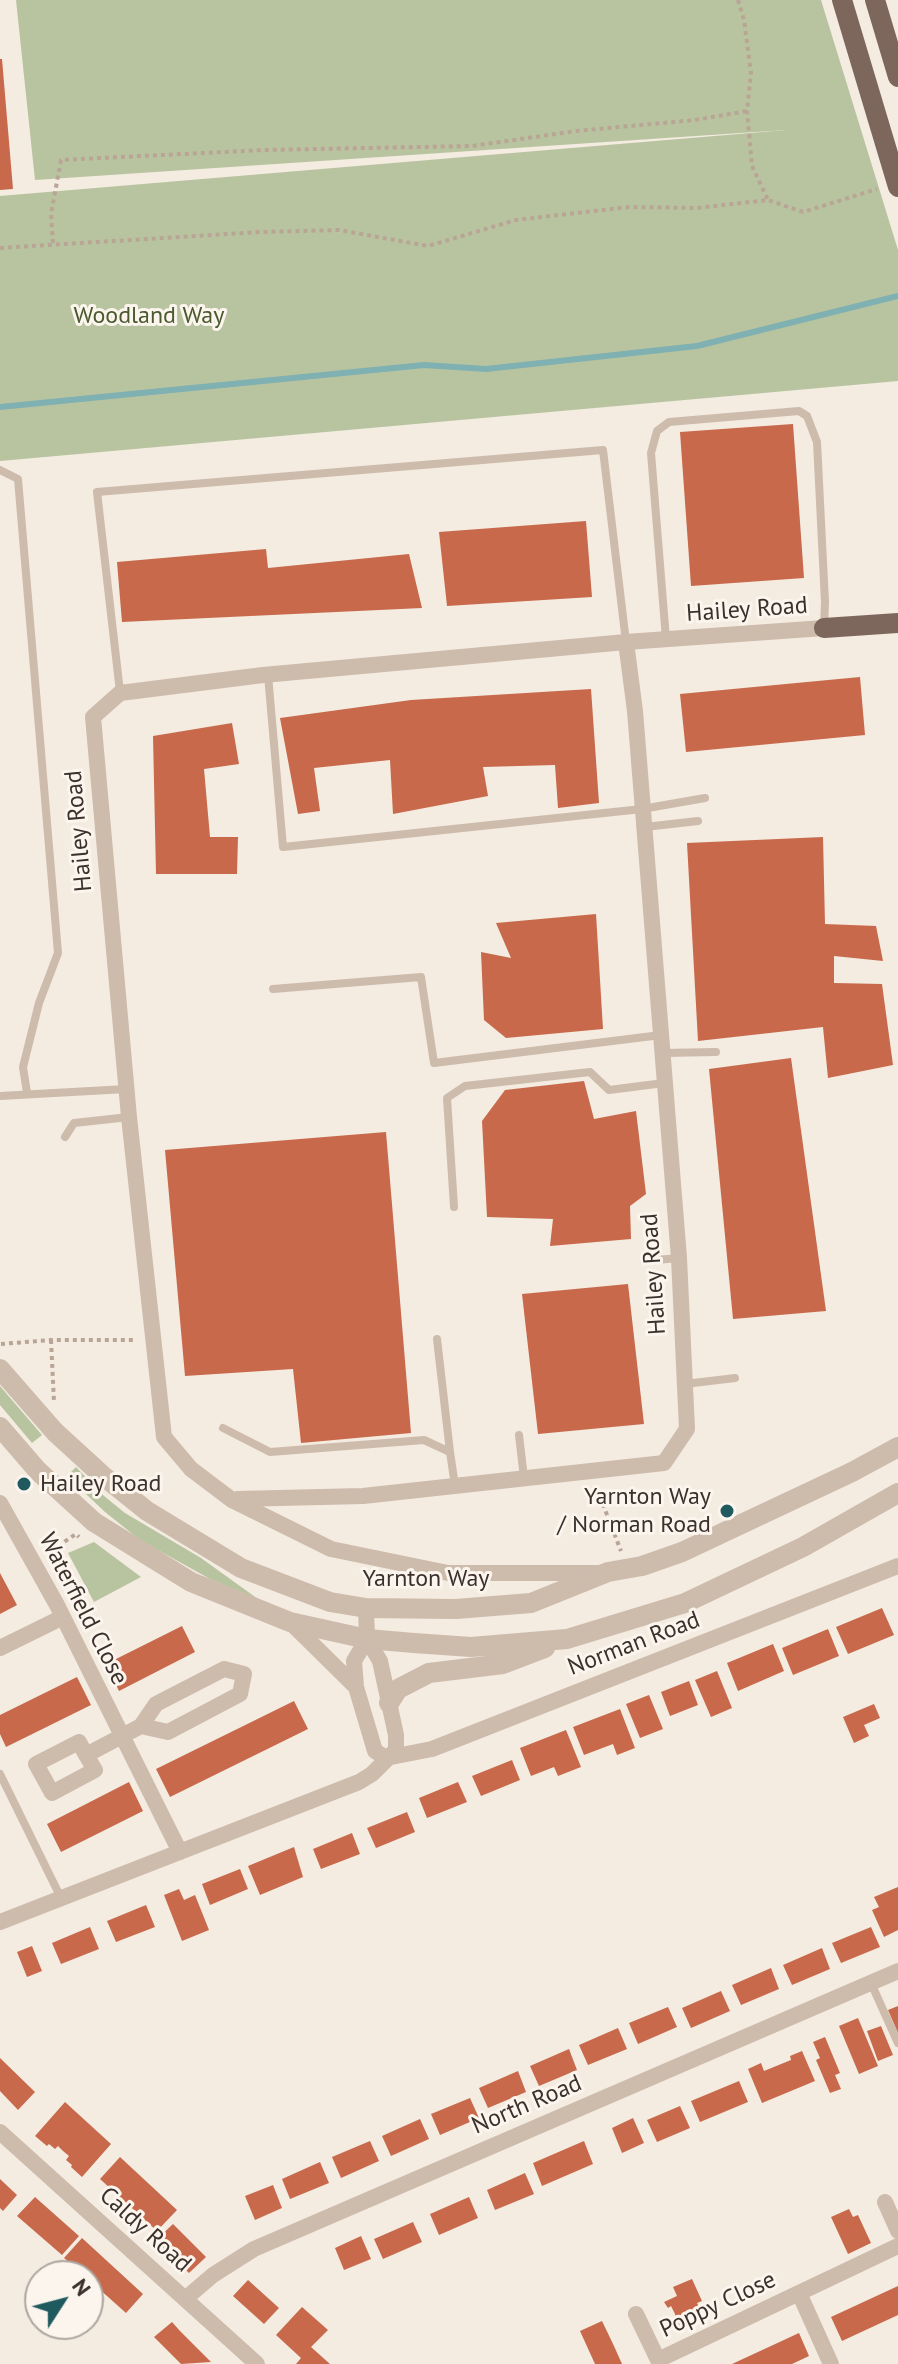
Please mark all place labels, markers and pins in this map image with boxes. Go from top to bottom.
place label: Hailey Road [40,1470,162,1498]
marker: Hailey Road [15,1475,33,1493]
place label: Yarnton Way / Norman Road [557,1483,711,1539]
marker: Yarnton Way / Norman Road [718,1502,736,1520]

